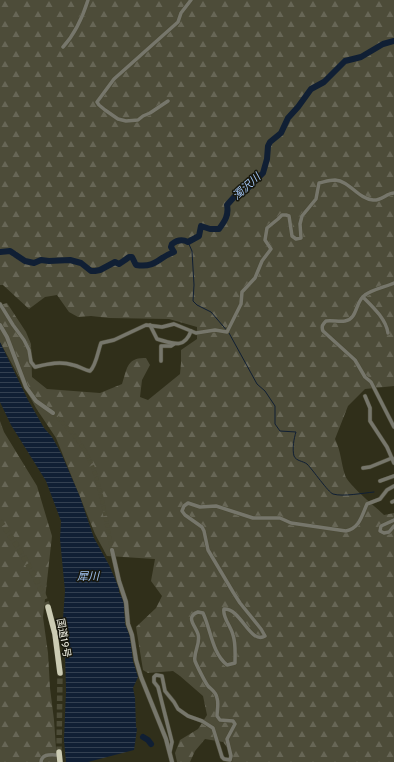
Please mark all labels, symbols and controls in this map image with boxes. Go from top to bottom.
water label: 濁沢川 [230,170,265,203]
water label: 犀川 [77,570,100,584]
street label: 国道19号 [53,617,73,659]

